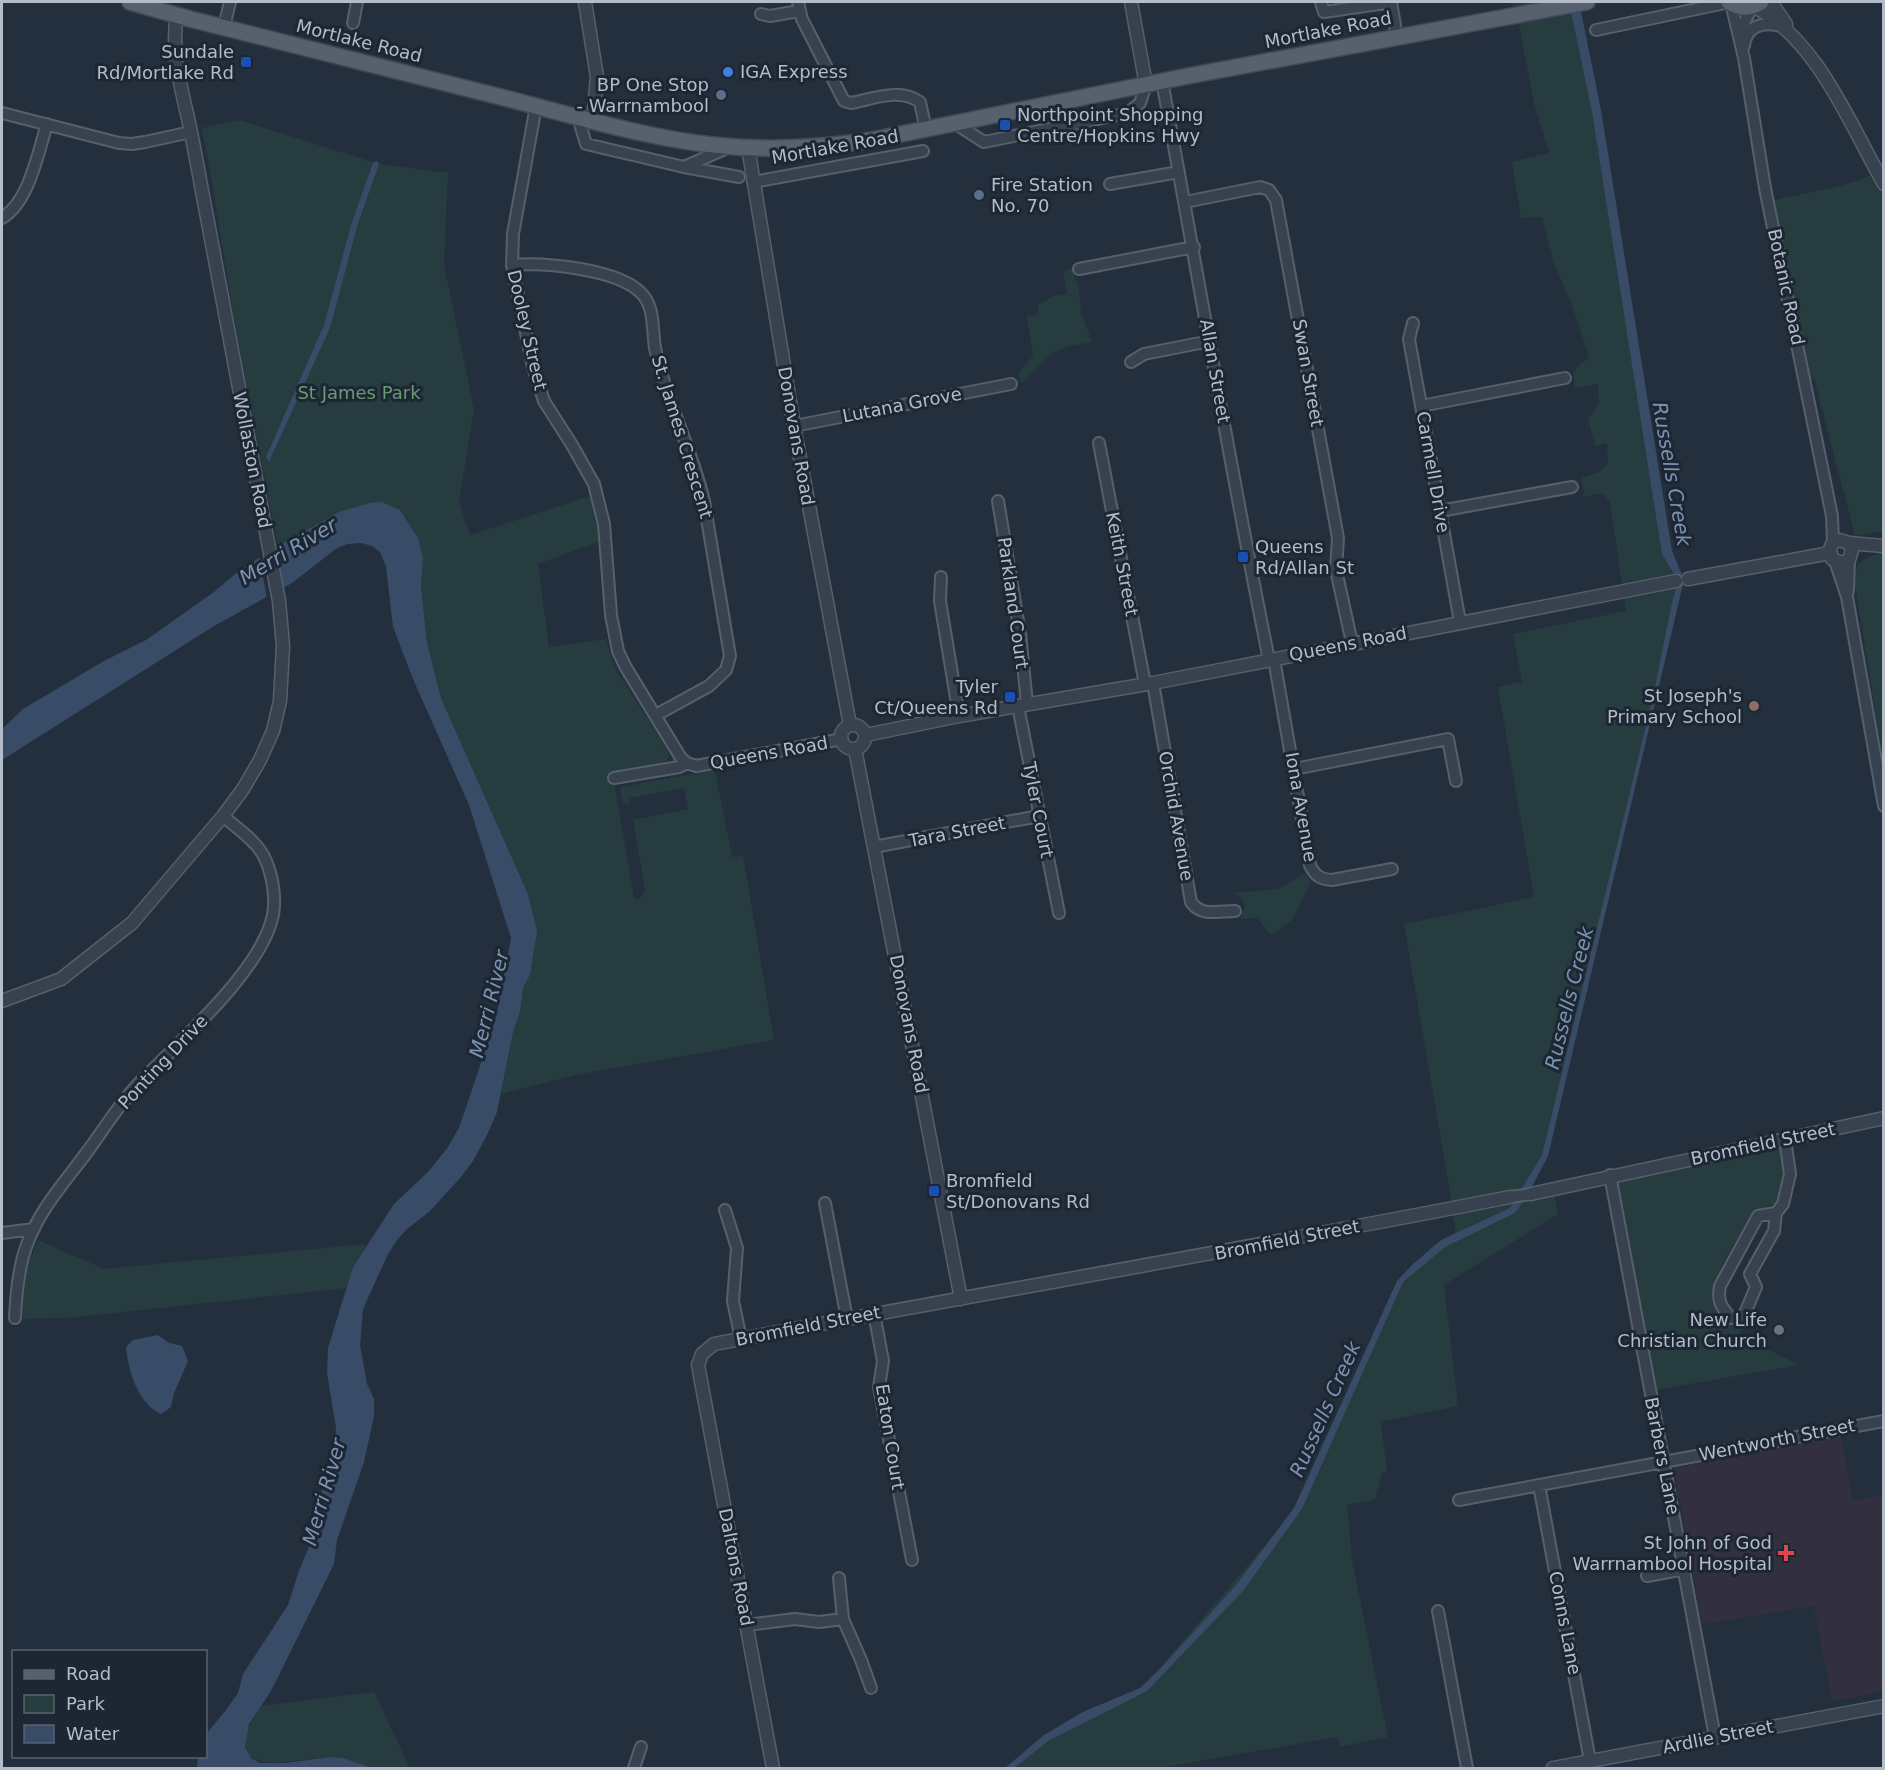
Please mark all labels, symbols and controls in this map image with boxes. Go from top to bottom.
street label: Mortlake Road [1263,7,1393,52]
street label: Mortlake Road [294,15,424,66]
place label: Sundale Rd/Mortlake Rd [96,41,234,83]
marker: Sundale Rd/Mortlake Rd [239,55,253,69]
place label: IGA Express [740,61,848,82]
marker: IGA Express [721,65,735,79]
place label: BP One Stop - Warrnambool [577,74,709,116]
marker: BP One Stop - Warrnambool [714,88,728,102]
place label: Northpoint Shopping Centre/Hopkins Hwy [1017,104,1204,146]
marker: Northpoint Shopping Centre/Hopkins Hwy [998,118,1012,132]
street label: Mortlake Road [770,125,900,168]
place label: Fire Station No. 70 [991,174,1093,216]
marker: Fire Station No. 70 [972,188,986,202]
street label: Botanic Road [1764,227,1809,347]
street label: Dooley Street [503,268,552,392]
street label: Allan Street [1196,317,1235,425]
street label: Swan Street [1289,317,1328,428]
street label: St. James Crescent [648,353,717,521]
street label: Donovans Road [774,365,819,507]
park label: St James Park [297,382,421,403]
street label: Lutana Grove [840,383,963,426]
street label: Wollaston Road [229,390,276,530]
water label: Russells Creek [1648,400,1697,549]
street label: Carmell Drive [1412,410,1455,534]
street label: Keith Street [1102,510,1143,618]
water label: Merri River [235,512,343,590]
street label: Parkland Court [994,536,1033,670]
place label: Queens Rd/Allan St [1255,536,1354,578]
marker: Queens Rd/Allan St [1236,550,1250,564]
street label: Queens Road [1287,622,1409,665]
place label: Tyler Ct/Queens Rd [874,676,999,718]
place label: St Joseph's Primary School [1607,685,1742,727]
marker: Tyler Ct/Queens Rd [1003,690,1017,704]
marker: St Joseph's Primary School [1747,699,1761,713]
street label: Queens Road [708,732,830,773]
street label: Orchid Avenue [1155,749,1198,882]
street label: Iona Avenue [1281,750,1322,864]
street label: Tyler Court [1019,759,1058,860]
street label: Tara Street [906,812,1007,851]
water label: Russells Creek [1540,923,1599,1072]
water label: Merri River [464,946,514,1060]
street label: Donovans Road [886,953,933,1095]
street label: Ponting Drive [114,1010,212,1113]
street label: Bromfield Street [1689,1118,1837,1169]
place label: Bromfield St/Donovans Rd [946,1170,1090,1212]
marker: Bromfield St/Donovans Rd [927,1184,941,1198]
street label: Bromfield Street [1213,1215,1361,1264]
street label: Bromfield Street [734,1301,882,1350]
place label: New Life Christian Church [1617,1309,1767,1351]
marker: New Life Christian Church [1772,1323,1786,1337]
water label: Russells Creek [1284,1336,1366,1481]
street label: Eaton Court [872,1382,909,1491]
street label: Barbers Lane [1641,1395,1684,1516]
street label: Wentworth Street [1697,1414,1857,1465]
water label: Merri River [297,1434,351,1548]
street label: Daltons Road [715,1506,758,1628]
place label: St John of God Warrnambool Hospital [1573,1532,1772,1574]
marker: St John of God Warrnambool Hospital [1777,1544,1795,1562]
street label: Conns Lane [1545,1569,1586,1676]
legend [12,1650,207,1758]
text: Road [66,1663,111,1684]
text: Park [66,1693,105,1714]
street label: Ardlie Street [1661,1715,1775,1758]
text: Water [66,1723,120,1744]

